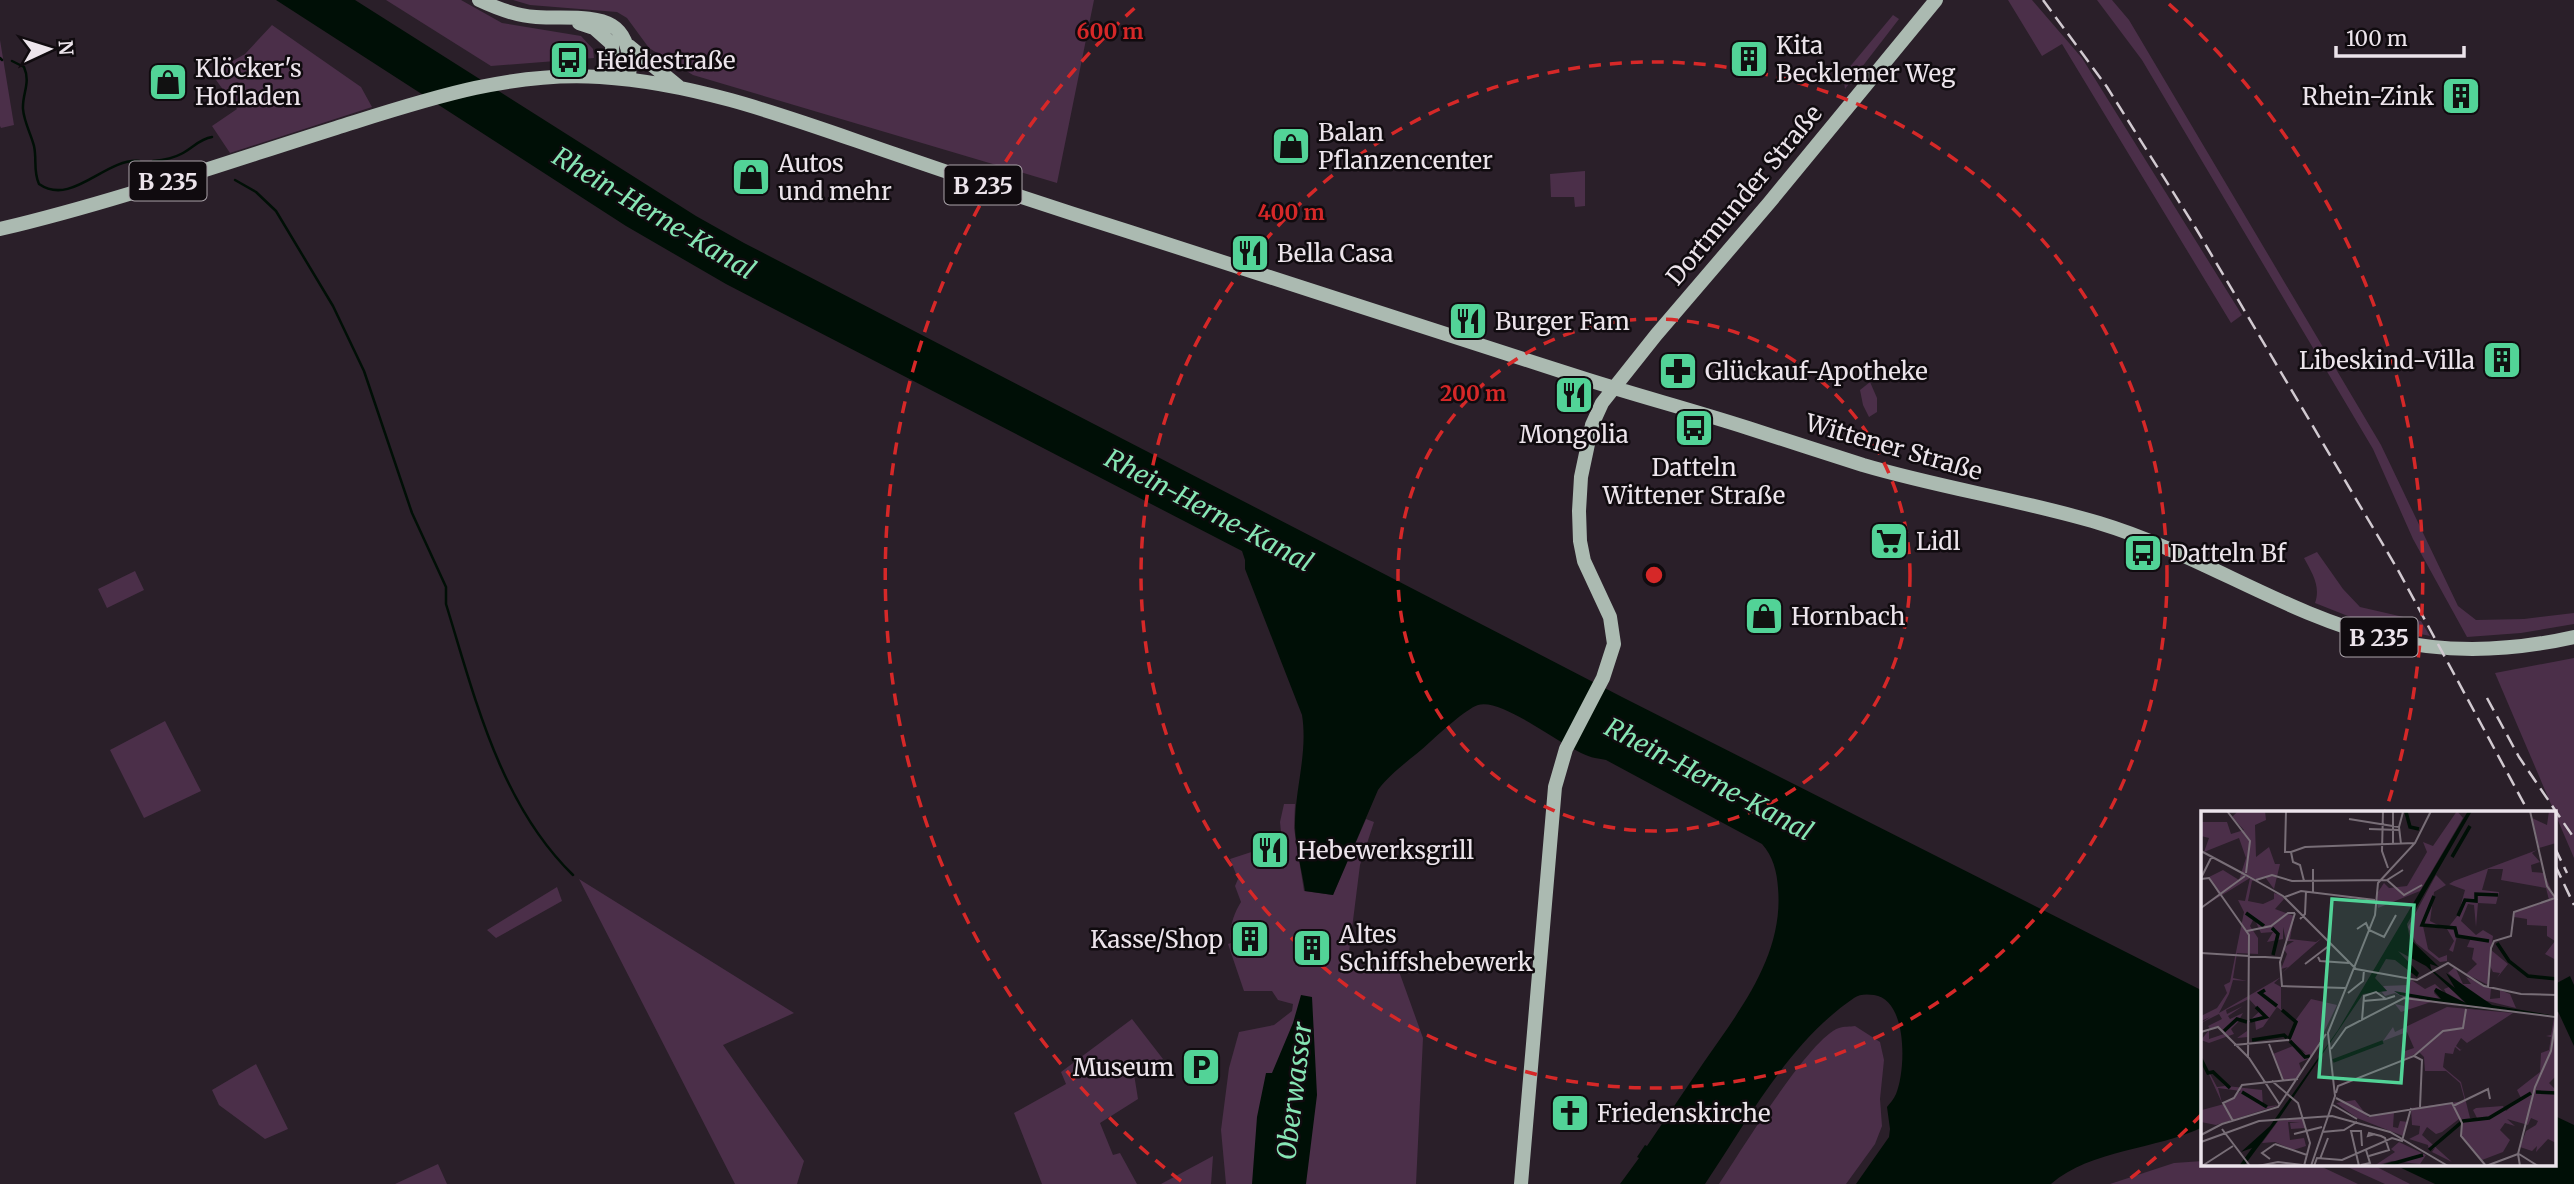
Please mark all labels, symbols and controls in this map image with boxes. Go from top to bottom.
north arrow [14,14,84,84]
scale bar [2336,14,2464,58]
text: 600 m [1077,18,1143,45]
text: 100 m [2346,25,2408,52]
place label: Kita Becklemer Weg [1776,30,1956,89]
building icon: Kita Becklemer Weg [1728,38,1770,80]
text: N [53,39,78,56]
bus stop icon: Heidestraße [548,39,590,81]
place label: Heidestraße [596,45,736,76]
place label: Klöcker's Hofladen [195,53,302,112]
shop icon: Klöcker's Hofladen [147,61,189,103]
building icon: Rhein-Zink [2440,75,2482,117]
place label: Rhein-Zink [2302,81,2435,112]
street label: Dortmunder Straße [1659,98,1829,292]
place label: Balan Pflanzencenter [1318,117,1493,176]
shop icon: Balan Pflanzencenter [1270,125,1312,167]
water label: Rhein-Herne-Kanal [547,139,761,287]
place label: Autos und mehr [777,148,892,207]
shop icon: Autos und mehr [730,156,772,198]
road number: B 235 [130,162,206,200]
road number: B 235 [944,166,1021,204]
text: 400 m [1257,199,1325,226]
restaurant icon: Bella Casa [1229,232,1271,274]
place label: Bella Casa [1277,238,1394,269]
restaurant icon: Burger Fam [1447,300,1489,342]
place label: Burger Fam [1495,306,1630,337]
building icon: Libeskind-Villa [2481,339,2523,381]
place label: Libeskind-Villa [2299,345,2475,376]
pharmacy icon: Glückauf-Apotheke [1657,350,1699,392]
place label: Glückauf-Apotheke [1705,356,1928,387]
restaurant icon: Mongolia [1553,374,1595,416]
text: 200 m [1440,380,1506,407]
bus stop icon: Datteln Wittener Straße [1673,407,1715,449]
street label: Wittener Straße [1801,407,1986,487]
place label: Mongolia [1519,419,1629,450]
water label: Rhein-Herne-Kanal [1099,441,1319,579]
place label: Datteln Wittener Straße [1602,452,1785,511]
supermarket icon: Lidl [1868,520,1910,562]
place label: Lidl [1916,526,1960,557]
bus stop icon: Datteln Bf [2122,532,2164,574]
place label: Datteln Bf [2170,538,2287,569]
centre of rings [1642,563,1666,587]
shop icon: Hornbach [1743,595,1785,637]
place label: Hornbach [1791,601,1906,632]
road number: B 235 [2340,618,2418,656]
water label: Rhein-Herne-Kanal [1599,710,1819,848]
inset map [2201,811,2556,1166]
restaurant icon: Hebewerksgrill [1249,829,1291,871]
place label: Hebewerksgrill [1297,835,1474,866]
building icon: Kasse/Shop [1229,918,1271,960]
place label: Altes Schiffshebewerk [1338,919,1534,978]
place label: Kasse/Shop [1090,924,1223,955]
building icon: Altes Schiffshebewerk [1291,927,1333,969]
water label: Oberwasser [1269,1020,1319,1162]
parking icon: Museum [1180,1046,1222,1088]
place label: Museum [1073,1052,1174,1083]
church icon: Friedenskirche [1549,1092,1591,1134]
place label: Friedenskirche [1597,1098,1770,1129]

